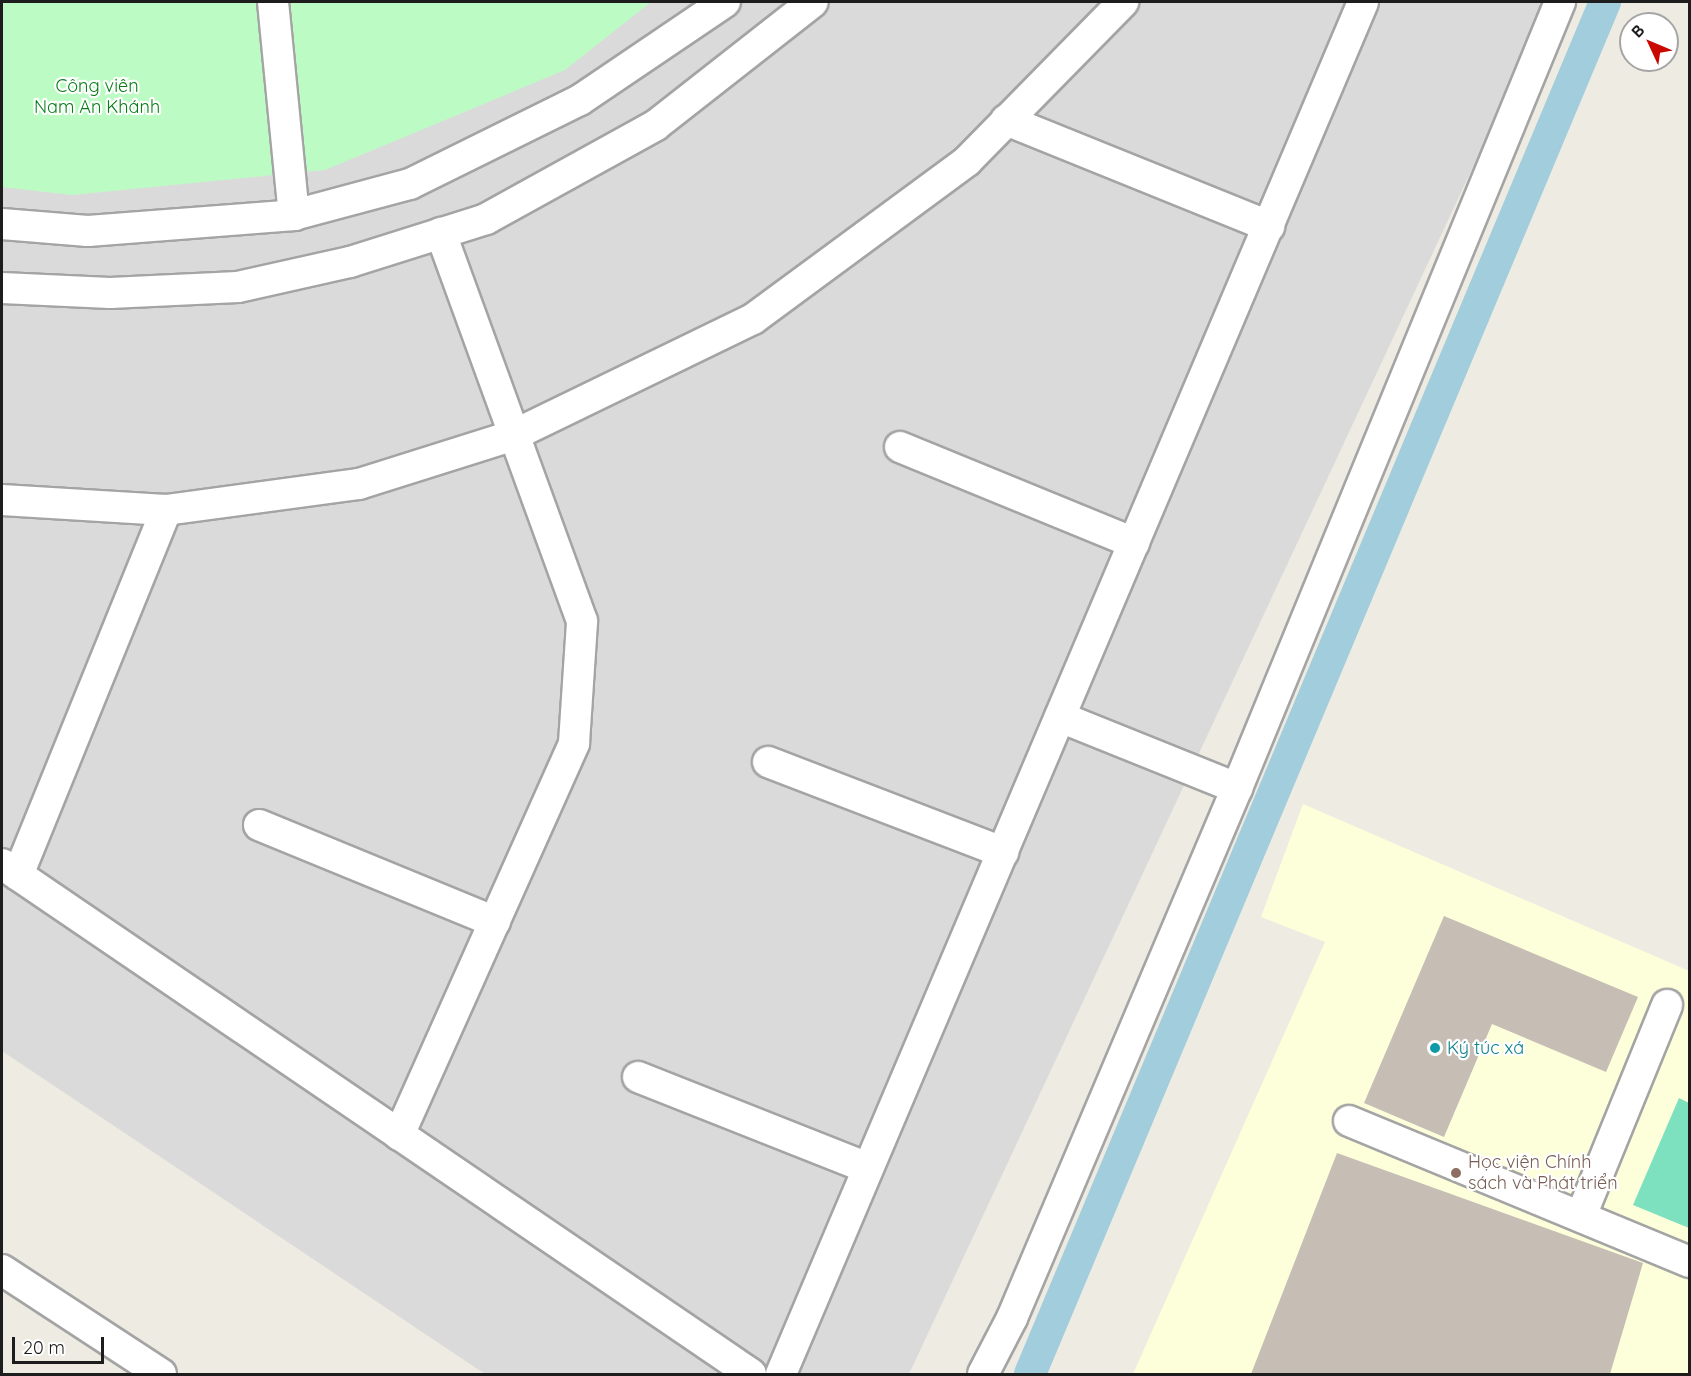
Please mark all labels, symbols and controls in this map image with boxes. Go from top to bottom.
north arrow [1619,12,1679,72]
text: B [1627,20,1648,42]
park label: Công viên Nam An Khánh [34,76,160,118]
place label: Ký túc xá [1447,1037,1524,1059]
marker: Ký túc xá [1428,1041,1442,1055]
place label: Học viện Chính sách và Phát triển [1468,1152,1618,1194]
marker: Học viện Chính sách và Phát triển [1449,1166,1463,1180]
scale bar [15,1325,106,1363]
text: 20 m [23,1336,65,1359]

